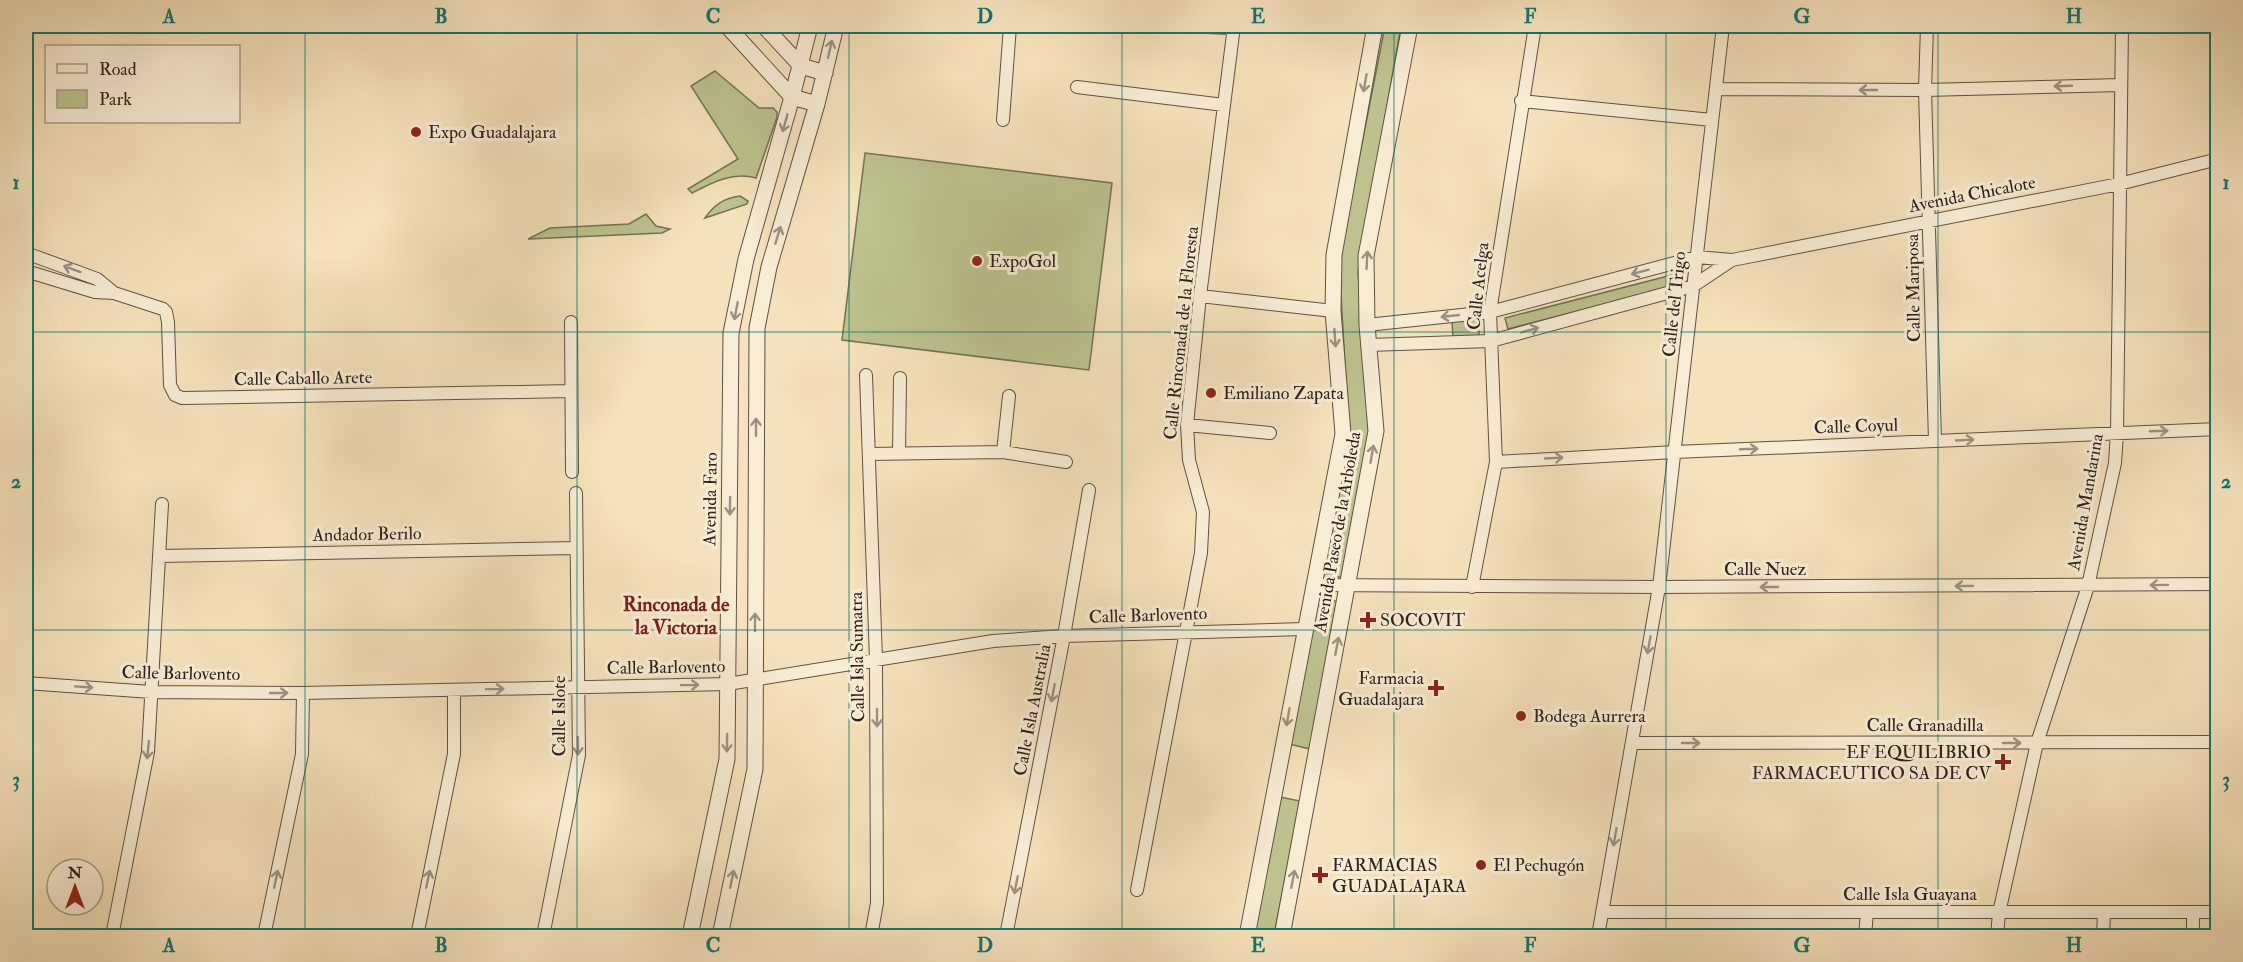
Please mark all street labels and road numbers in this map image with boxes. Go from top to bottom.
street label: Avenida Chicalote [1906,171,2038,218]
street label: Calle Rinconada de la Floresta [1159,225,1204,441]
street label: Calle Mariposa [1901,233,1926,342]
street label: Calle Acelga [1462,240,1495,331]
street label: Calle del Trigo [1658,250,1692,358]
street label: Calle Caballo Arete [234,366,373,391]
street label: Calle Coyul [1813,414,1899,439]
street label: Avenida Paseo de la Arboleda [1308,429,1367,635]
street label: Avenida Mandarina [2062,431,2109,573]
street label: Avenida Faro [698,452,723,547]
street label: Andador Berilo [311,522,422,547]
street label: Calle Nuez [1724,558,1806,581]
street label: Calle Isla Sumatra [845,591,870,723]
street label: Calle Barlovento [1088,602,1208,629]
street label: Calle Isla Australia [1008,642,1057,778]
street label: Calle Barlovento [607,655,726,680]
street label: Calle Barlovento [122,661,241,686]
street label: Calle Islote [548,675,571,756]
street label: Calle Granadilla [1866,714,1984,737]
street label: Calle Isla Guayana [1843,883,1977,906]

